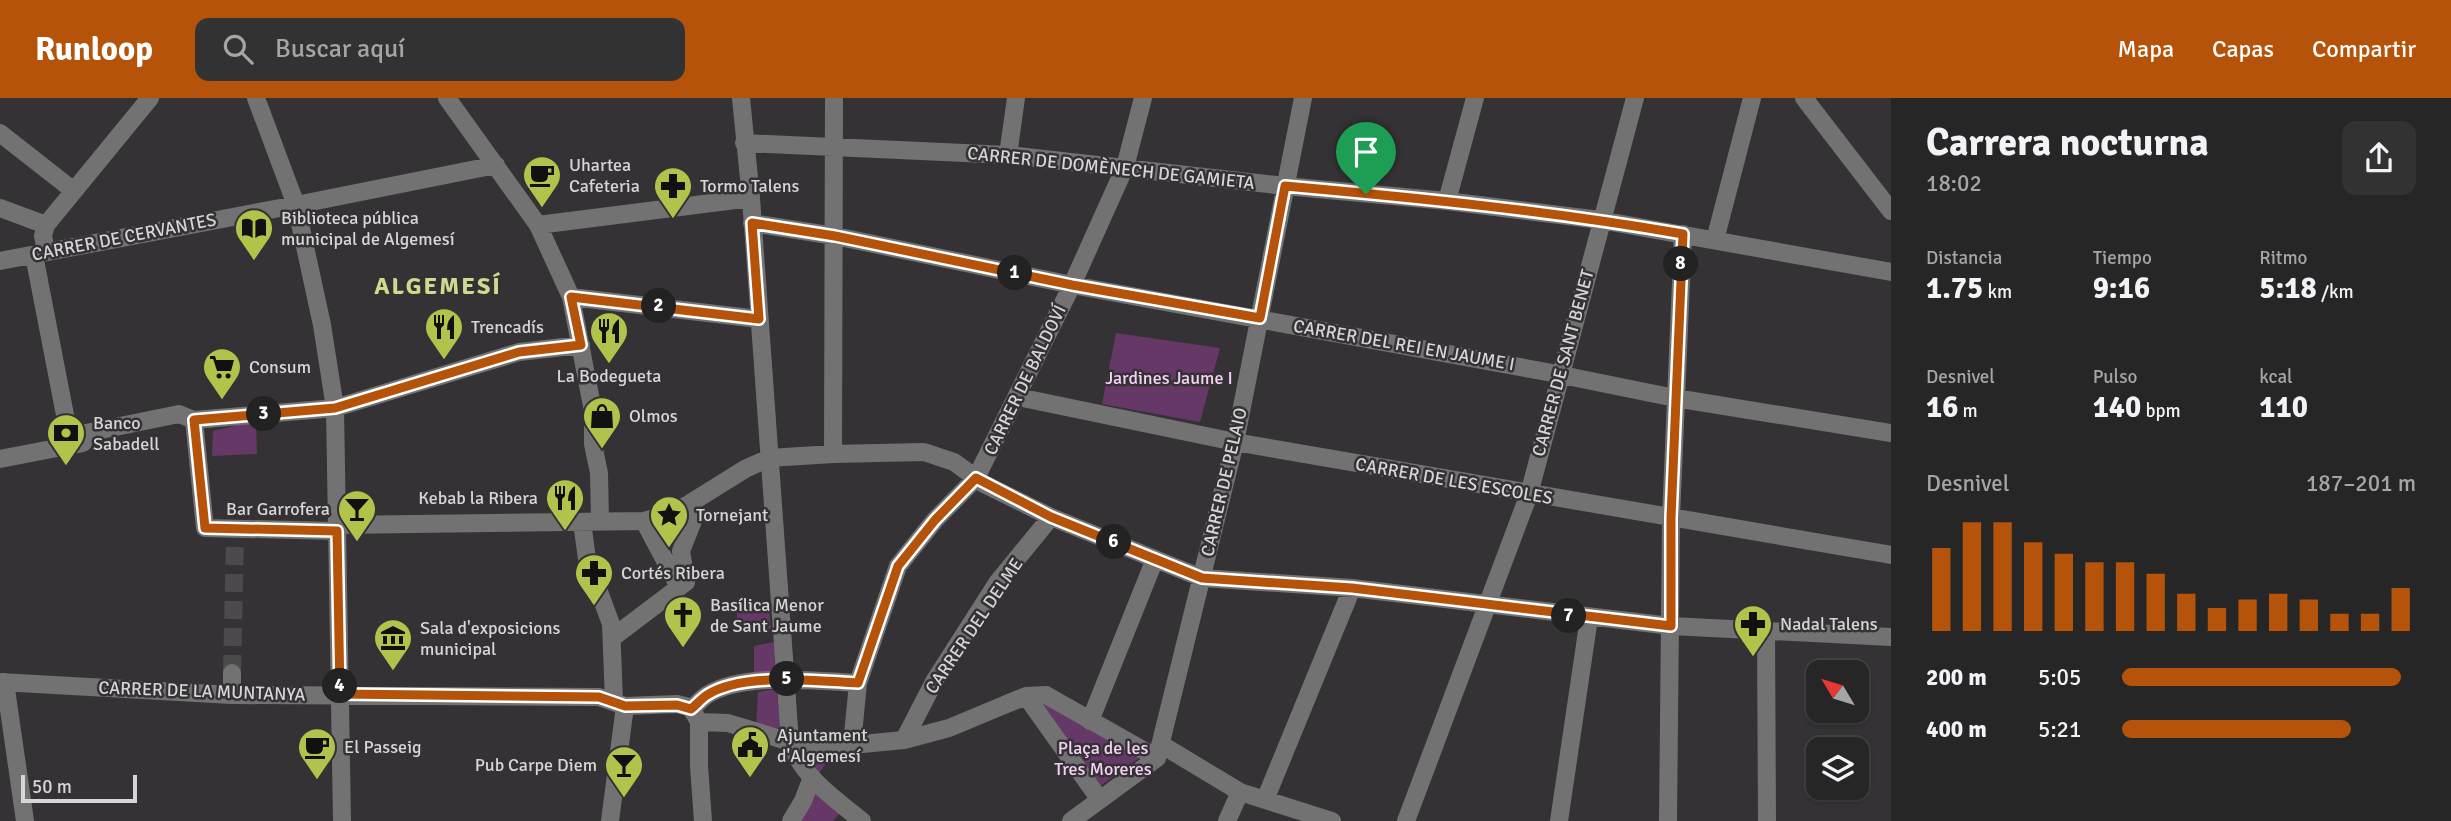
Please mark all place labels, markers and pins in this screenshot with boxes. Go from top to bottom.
pin [1336,122,1396,194]
cafe icon: Uhartea Cafeteria [521,154,563,209]
place label: Uhartea Cafeteria [569,154,640,197]
pharmacy icon: Tormo Talens [652,165,694,220]
place label: Tormo Talens [700,175,800,197]
library icon: Biblioteca pública municipal de Algemesí [233,207,275,262]
place label: Biblioteca pública municipal de Algemesí [281,207,455,250]
pin: 8 [1664,246,1698,282]
pin: 1 [998,256,1032,290]
pin: 2 [642,288,676,324]
restaurant icon: Trencadís [423,306,465,361]
restaurant icon: La Bodegueta [588,310,630,365]
place label: Trencadís [471,316,544,338]
supermarket icon: Consum [201,346,243,401]
place label: Consum [249,356,311,378]
place label: La Bodegueta [557,365,661,387]
shop icon: Olmos [581,395,623,450]
pin: 3 [246,396,282,432]
place label: Olmos [629,405,678,427]
bank icon: Banco Sabadell [45,412,87,467]
place label: Banco Sabadell [93,412,160,455]
restaurant icon: Kebab la Ribera [544,477,586,532]
place label: Kebab la Ribera [418,487,538,509]
bar icon: Bar Garrofera [336,488,378,543]
place icon: Tornejant [648,494,690,549]
place label: Bar Garrofera [226,498,330,520]
place label: Tornejant [696,504,768,526]
pin: 6 [1096,524,1132,560]
pharmacy icon: Cortés Ribera [573,552,615,607]
place label: Cortés Ribera [621,562,725,584]
church icon: Basílica Menor de Sant Jaume [662,594,704,649]
place label: Basílica Menor de Sant Jaume [710,594,824,637]
pin: 7 [1552,598,1586,634]
pharmacy icon: Nadal Talens [1732,603,1774,658]
place label: Nadal Talens [1780,613,1878,635]
museum icon: Sala d'exposicions municipal [372,617,414,672]
place label: Sala d'exposicions municipal [420,617,560,660]
pin: 5 [770,662,804,696]
pin: 4 [322,668,358,704]
public building icon: Ajuntament d'Algemesí [729,724,771,779]
place label: Ajuntament d'Algemesí [777,724,868,767]
cafe icon: El Passeig [296,726,338,781]
place label: El Passeig [344,736,422,758]
bar icon: Pub Carpe Diem [603,744,645,799]
place label: Pub Carpe Diem [475,754,597,776]

